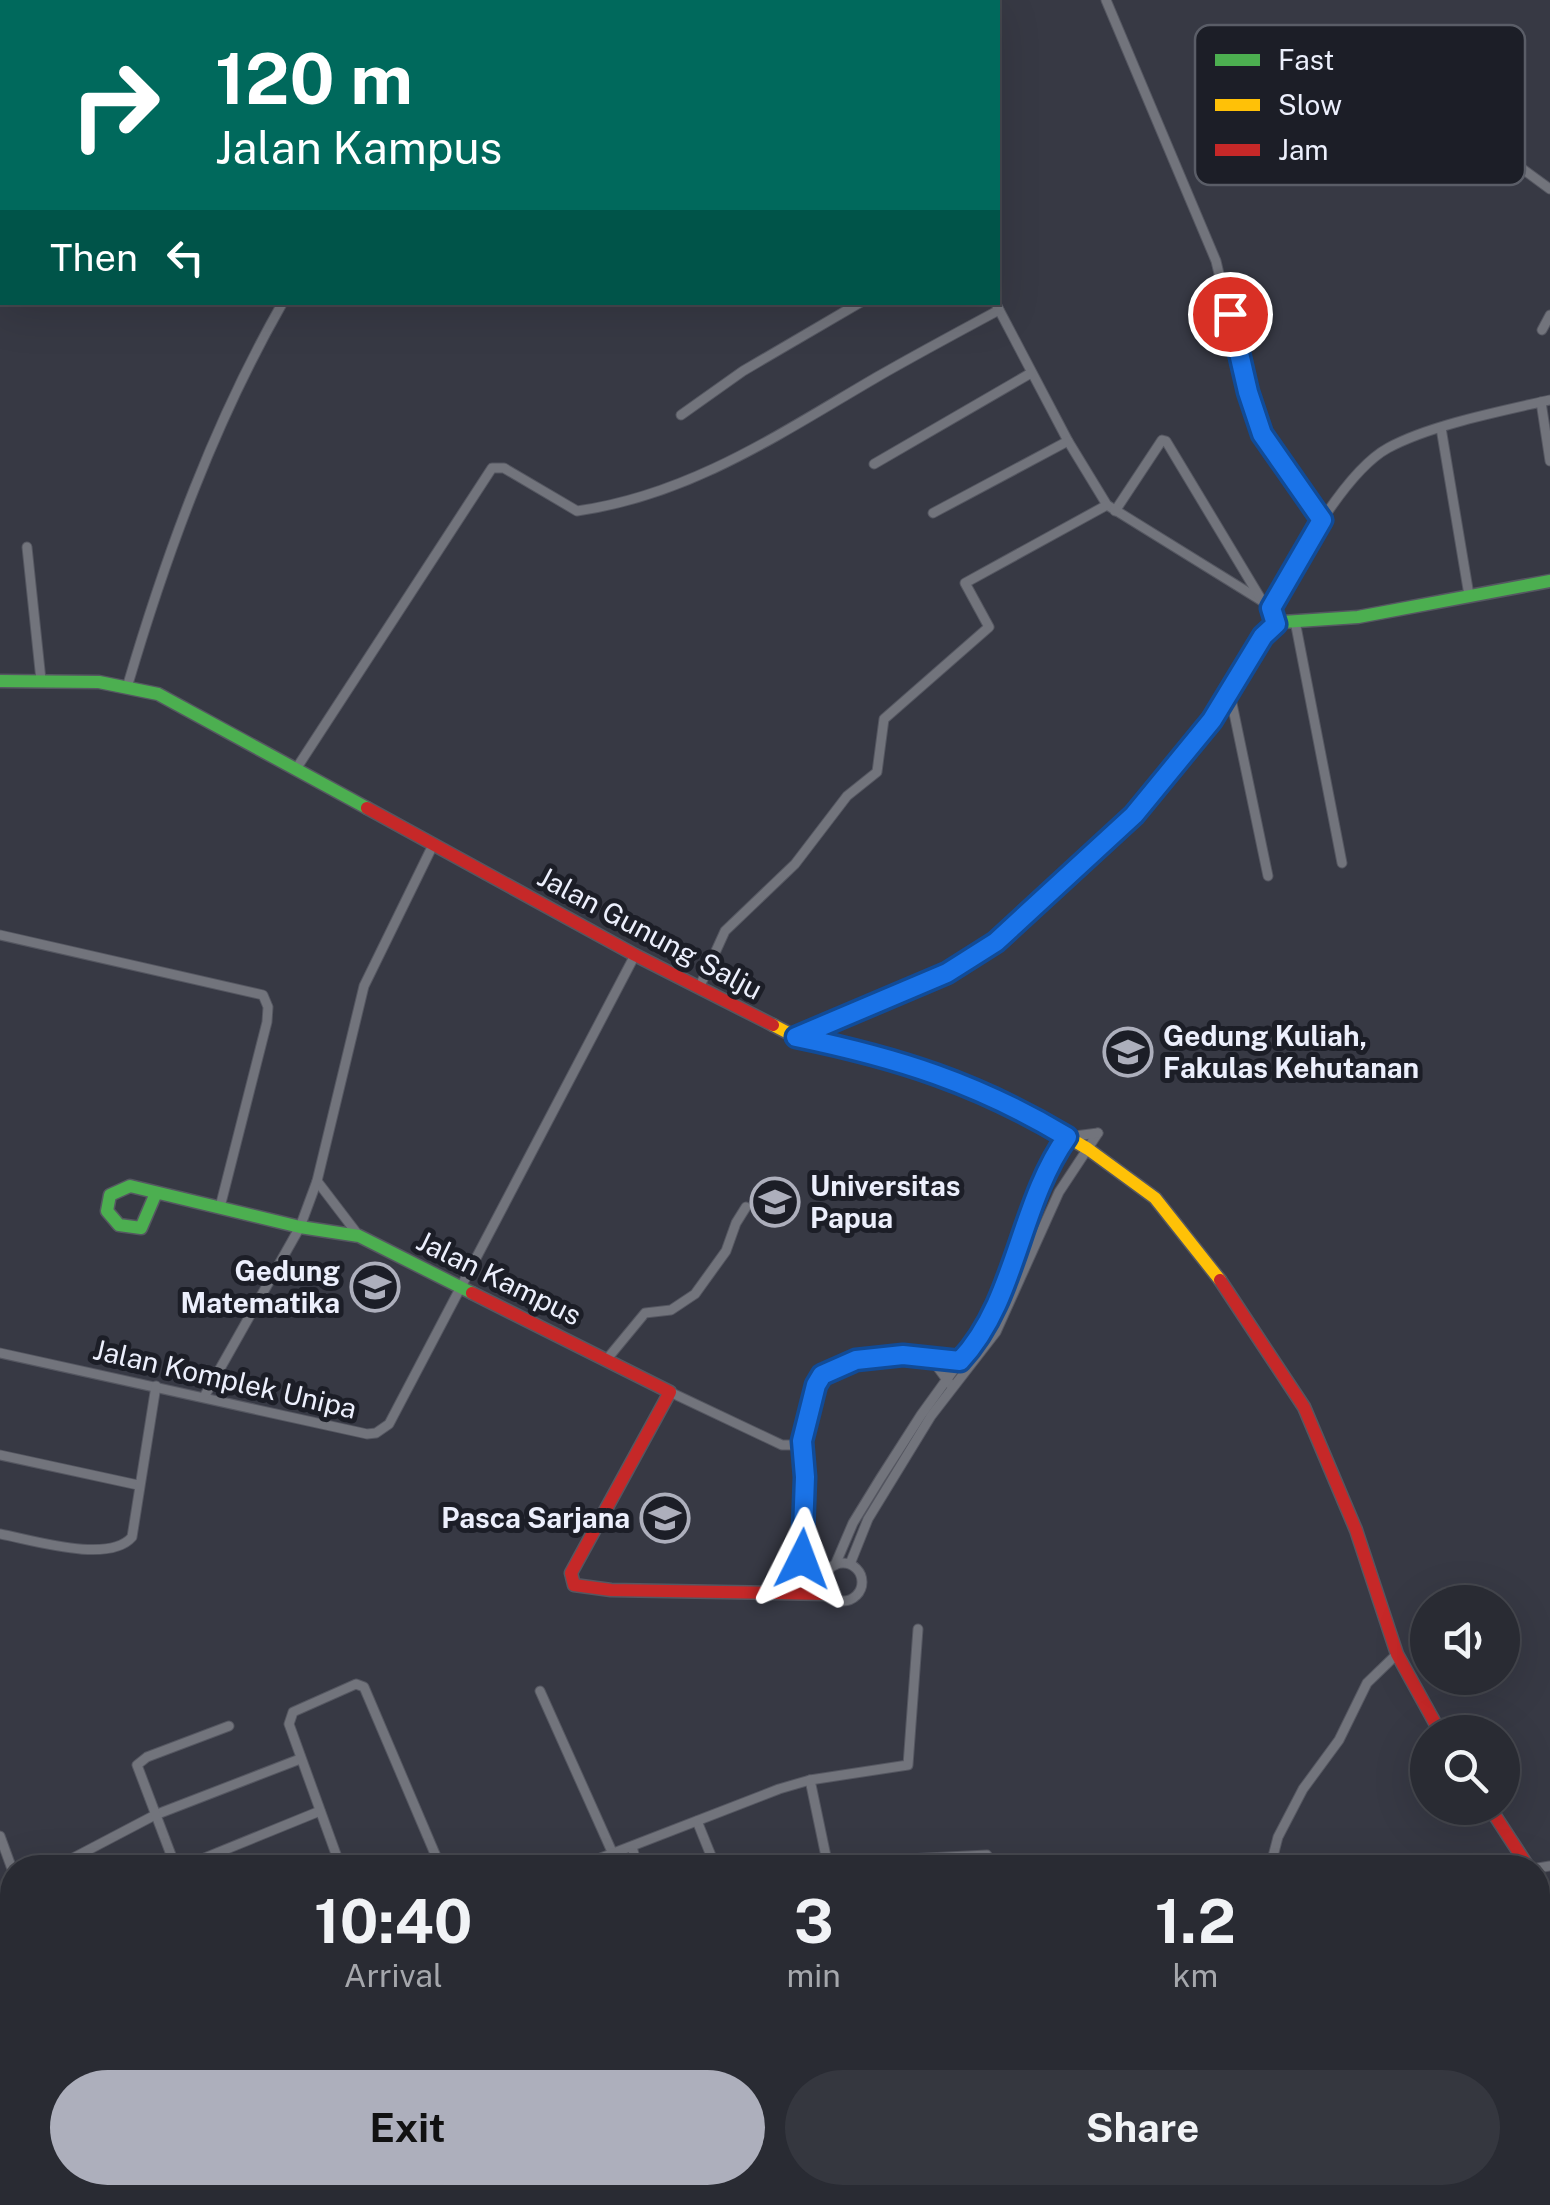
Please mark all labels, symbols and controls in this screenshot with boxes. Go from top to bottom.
legend [1195,25,1525,185]
text: 120 m [215,37,413,120]
icon: right [50,40,180,170]
text: Fast [1278,43,1334,76]
text: Slow [1278,88,1342,121]
text: Jalan Kampus [215,121,502,174]
text: Jam [1278,133,1329,166]
icon: left [158,230,213,285]
text: Then [50,235,138,280]
pin [1188,272,1273,357]
icon: arrive [1203,287,1258,342]
street label: Jalan Gunung Salju [532,859,768,1006]
place label: Gedung Kuliah, Fakulas Kehutanan [1163,1019,1419,1084]
school or university icon: Gedung Kuliah, Fakulas Kehutanan [1102,1026,1154,1078]
place label: Universitas Papua [810,1169,960,1234]
school or university icon: Universitas Papua [749,1176,801,1228]
street label: Jalan Kampus [412,1224,587,1332]
place label: Gedung Matematika [180,1254,340,1319]
school or university icon: Gedung Matematika [349,1261,401,1313]
street label: Jalan Komplek Unipa [90,1332,360,1425]
school or university icon: Pasca Sarjana [639,1492,691,1544]
place label: Pasca Sarjana [441,1501,630,1534]
position arrow [750,1507,854,1611]
map controls [1410,1585,1520,1825]
button: sound [1410,1585,1520,1695]
button: search [1410,1715,1520,1825]
text: 10:40 [314,1886,472,1957]
text: 3 [794,1886,834,1957]
text: 1.2 [1155,1886,1236,1957]
text: Arrival [344,1957,443,1994]
text: min [786,1957,841,1994]
text: km [1173,1957,1218,1994]
button: Exit [50,2070,765,2185]
button: Share [785,2070,1500,2185]

